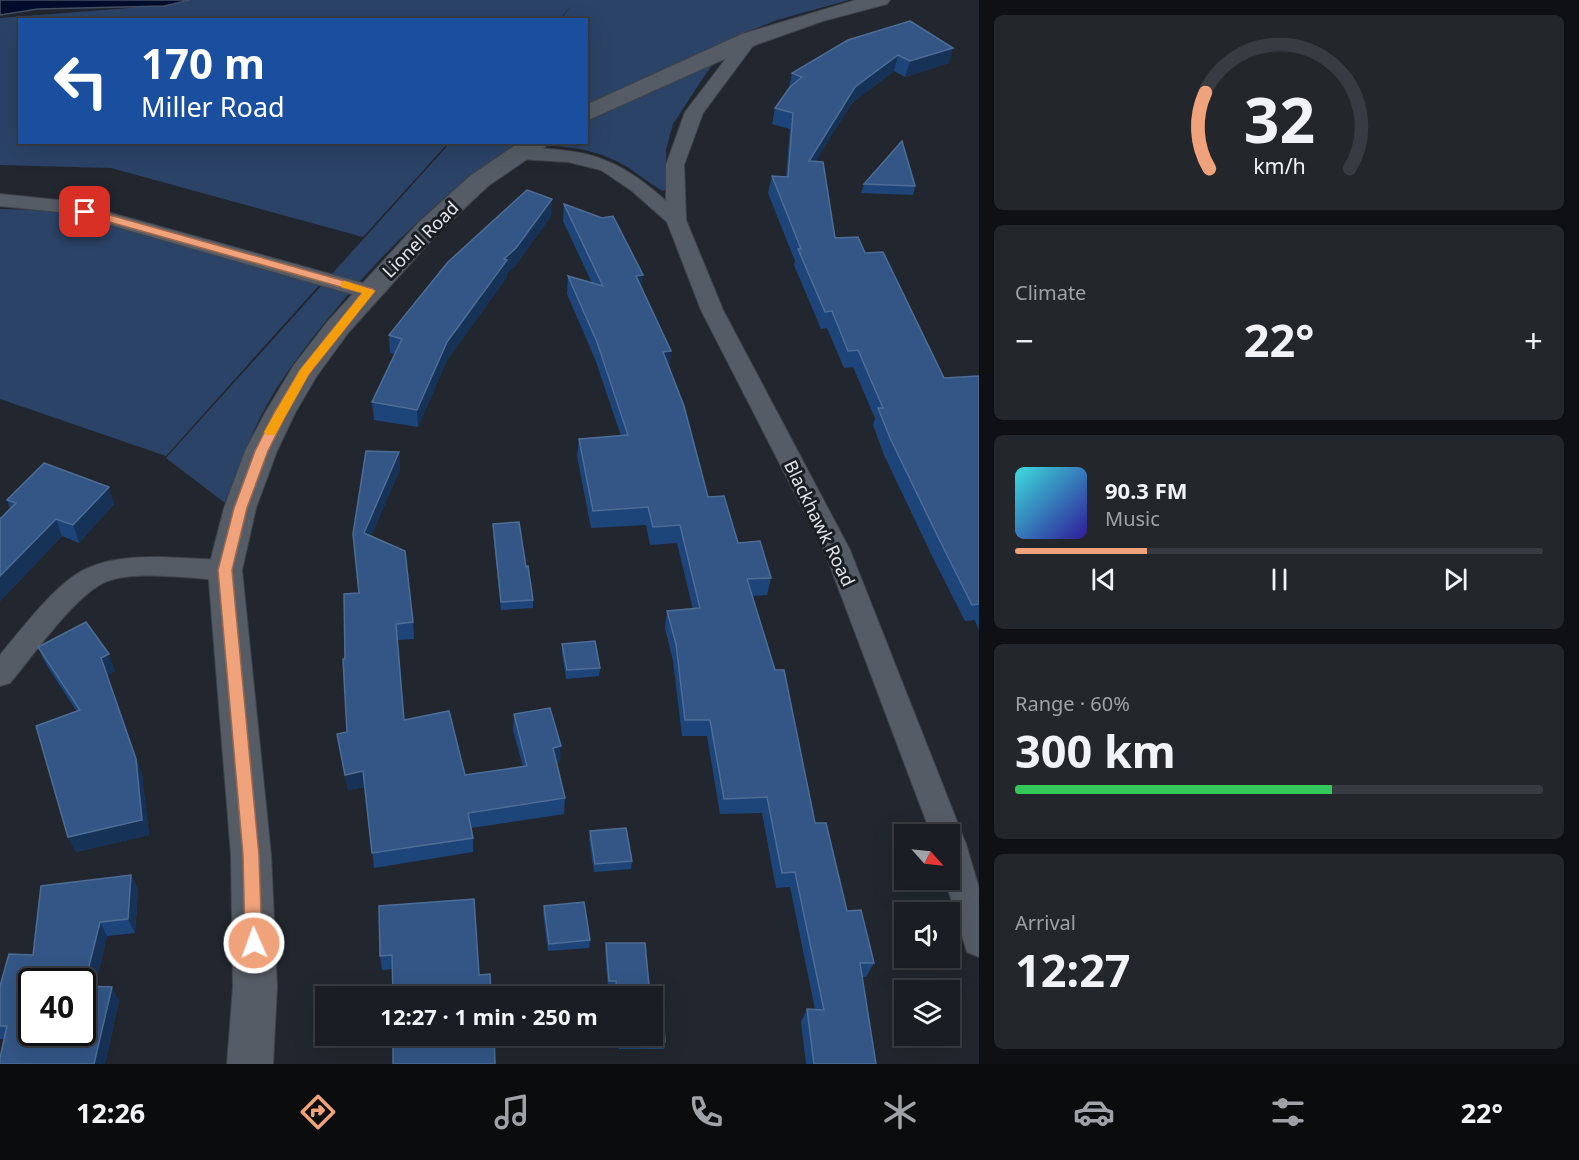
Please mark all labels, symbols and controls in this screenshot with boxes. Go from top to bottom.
text: 170 m [141,34,265,91]
icon: left [42,42,120,120]
text: 32 [1243,77,1315,162]
text: Miller Road [141,88,285,125]
text: km/h [1253,152,1305,181]
pin [59,186,110,237]
icon: arrive [68,195,101,228]
street label: Lionel Road [377,196,463,282]
text: Climate [1015,279,1086,306]
text: 22° [1244,309,1314,370]
text: − [1015,318,1034,363]
text: + [1524,318,1543,363]
street label: Blackhawk Road [779,456,861,590]
text: 90.3 FM [1105,475,1187,505]
text: Music [1105,505,1160,532]
icon: previous [1087,563,1120,596]
icon: pause [1263,563,1296,596]
icon: next [1439,563,1472,596]
text: Range · 60% [1015,690,1130,717]
text: 300 km [1015,720,1176,781]
north arrow [894,824,960,890]
map controls [894,824,960,1046]
button: sound [894,902,960,968]
text: Arrival [1015,909,1076,936]
position arrow [222,911,286,975]
text: 12:27 [1015,939,1131,1000]
speed limit sign: 40 [18,968,96,1046]
button: layers [894,980,960,1046]
text: 12:27 · 1 min · 250 m [380,1001,598,1031]
icon: directions [297,1091,339,1133]
icon: music [491,1091,533,1133]
icon: phone [685,1091,727,1133]
icon: climate [879,1091,921,1133]
icon: car [1073,1091,1115,1133]
icon: filters [1267,1091,1309,1133]
text: 12:26 [76,1094,145,1131]
text: 22° [1461,1094,1503,1131]

